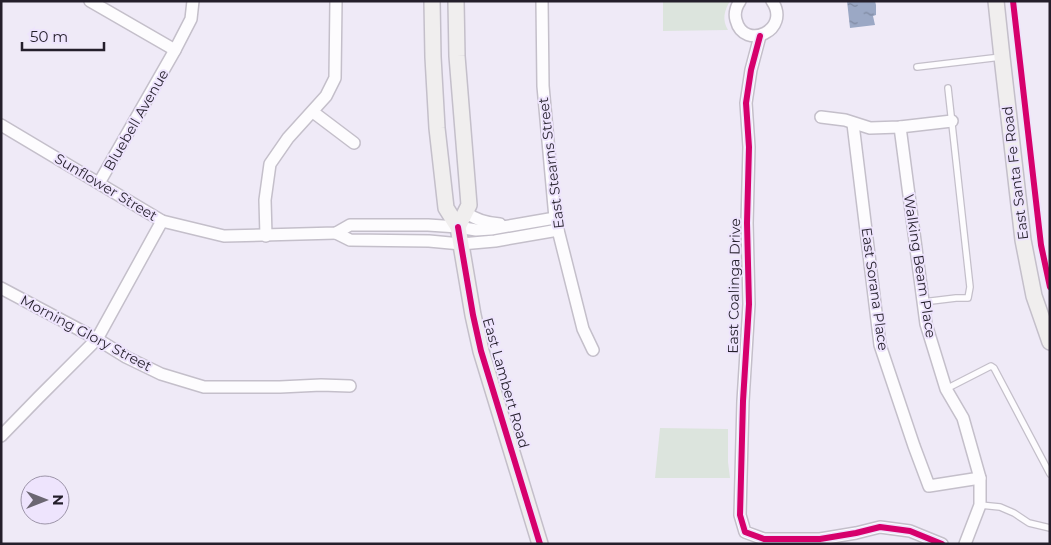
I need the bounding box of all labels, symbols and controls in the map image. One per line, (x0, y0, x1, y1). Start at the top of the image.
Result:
scale bar (22, 20, 105, 52)
text: 50 m (30, 27, 68, 46)
street label: Bluebell Avenue (100, 66, 172, 174)
street label: East Stearns Street (534, 96, 568, 230)
street label: East Santa Fe Road (998, 105, 1032, 241)
street label: Sunflower Street (51, 149, 161, 225)
street label: Walking Beam Place (900, 193, 940, 339)
street label: East Coalinga Drive (724, 218, 744, 354)
street label: East Sorana Place (857, 226, 893, 352)
street label: Morning Glory Street (17, 291, 155, 375)
street label: East Lambert Road (479, 316, 533, 450)
north arrow (20, 475, 70, 525)
text: N (49, 494, 67, 506)

